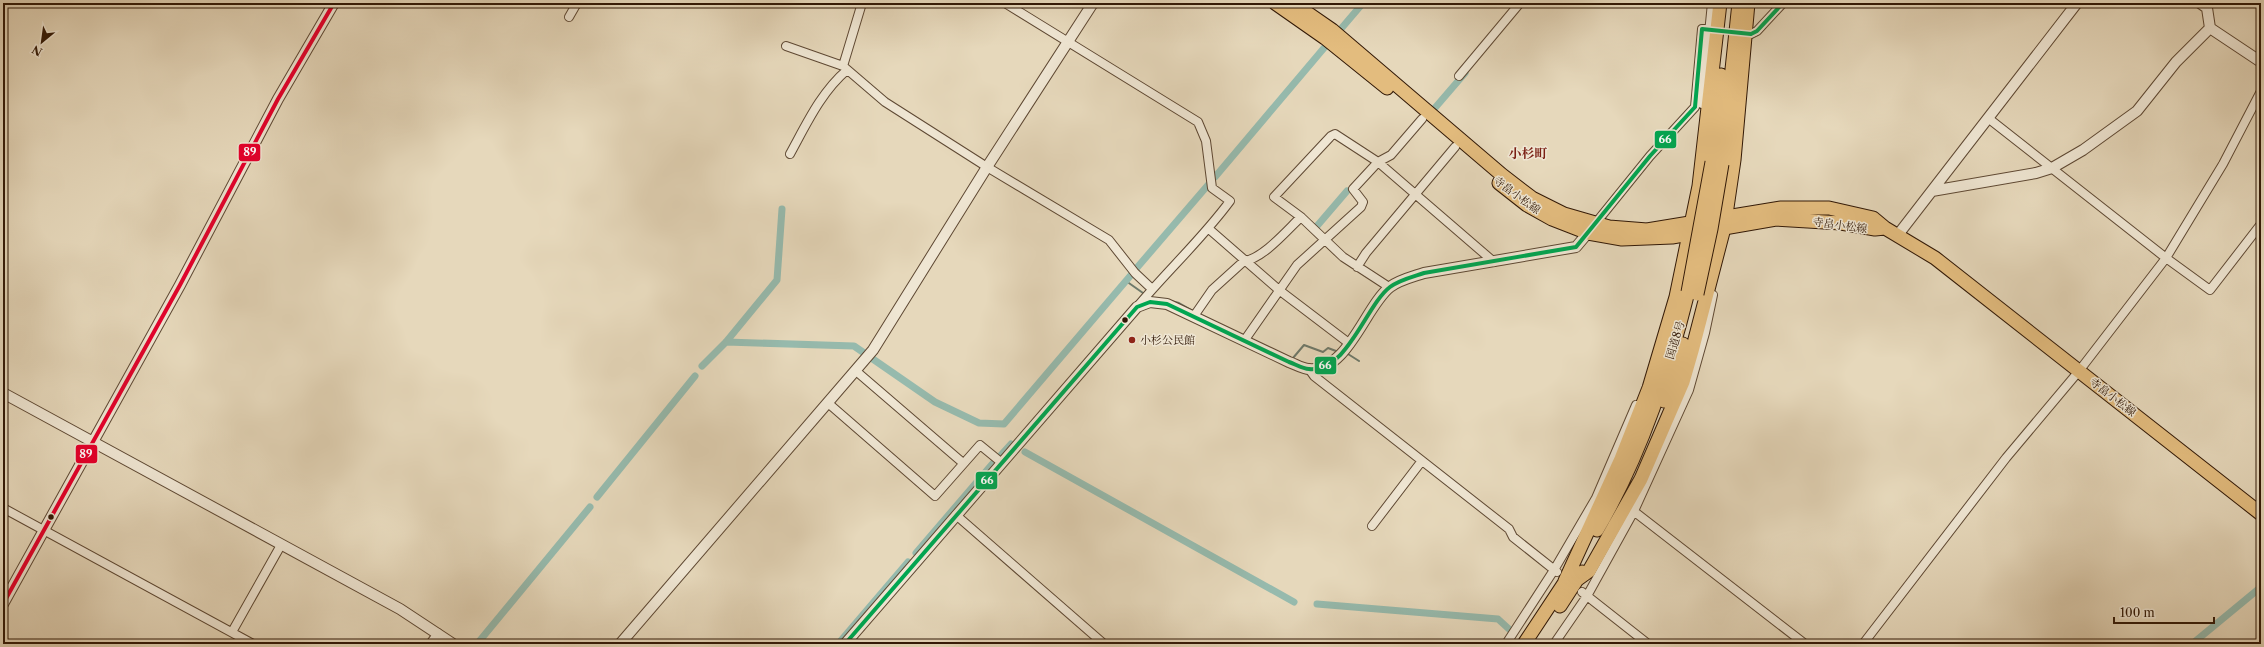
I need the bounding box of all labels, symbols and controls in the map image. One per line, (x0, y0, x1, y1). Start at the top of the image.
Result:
north arrow (22, 22, 62, 62)
text: N (29, 42, 45, 59)
line badge: 66 (1654, 130, 1677, 149)
text: 66 (1658, 132, 1672, 146)
line badge: 89 (238, 143, 261, 162)
text: 89 (243, 145, 257, 159)
district label: 小杉町 (1508, 145, 1548, 161)
street label: 寺畠小松線 (1491, 173, 1543, 217)
street label: 寺畠小松線 (1812, 214, 1868, 236)
unlabelled marker (1120, 315, 1130, 325)
street label: 国道8号 (1663, 319, 1687, 361)
place label: 小杉公民館 (1140, 333, 1195, 347)
marker: 小杉公民館 (1127, 335, 1137, 345)
line badge: 66 (1314, 356, 1337, 375)
text: 66 (1318, 358, 1332, 372)
street label: 寺畠小松線 (2087, 375, 2139, 419)
line badge: 89 (75, 444, 98, 464)
text: 89 (79, 447, 93, 461)
line badge: 66 (975, 471, 998, 490)
text: 66 (980, 473, 994, 487)
unlabelled marker (46, 512, 56, 522)
scale bar (2114, 599, 2214, 625)
text: 100 m (2120, 605, 2155, 620)

